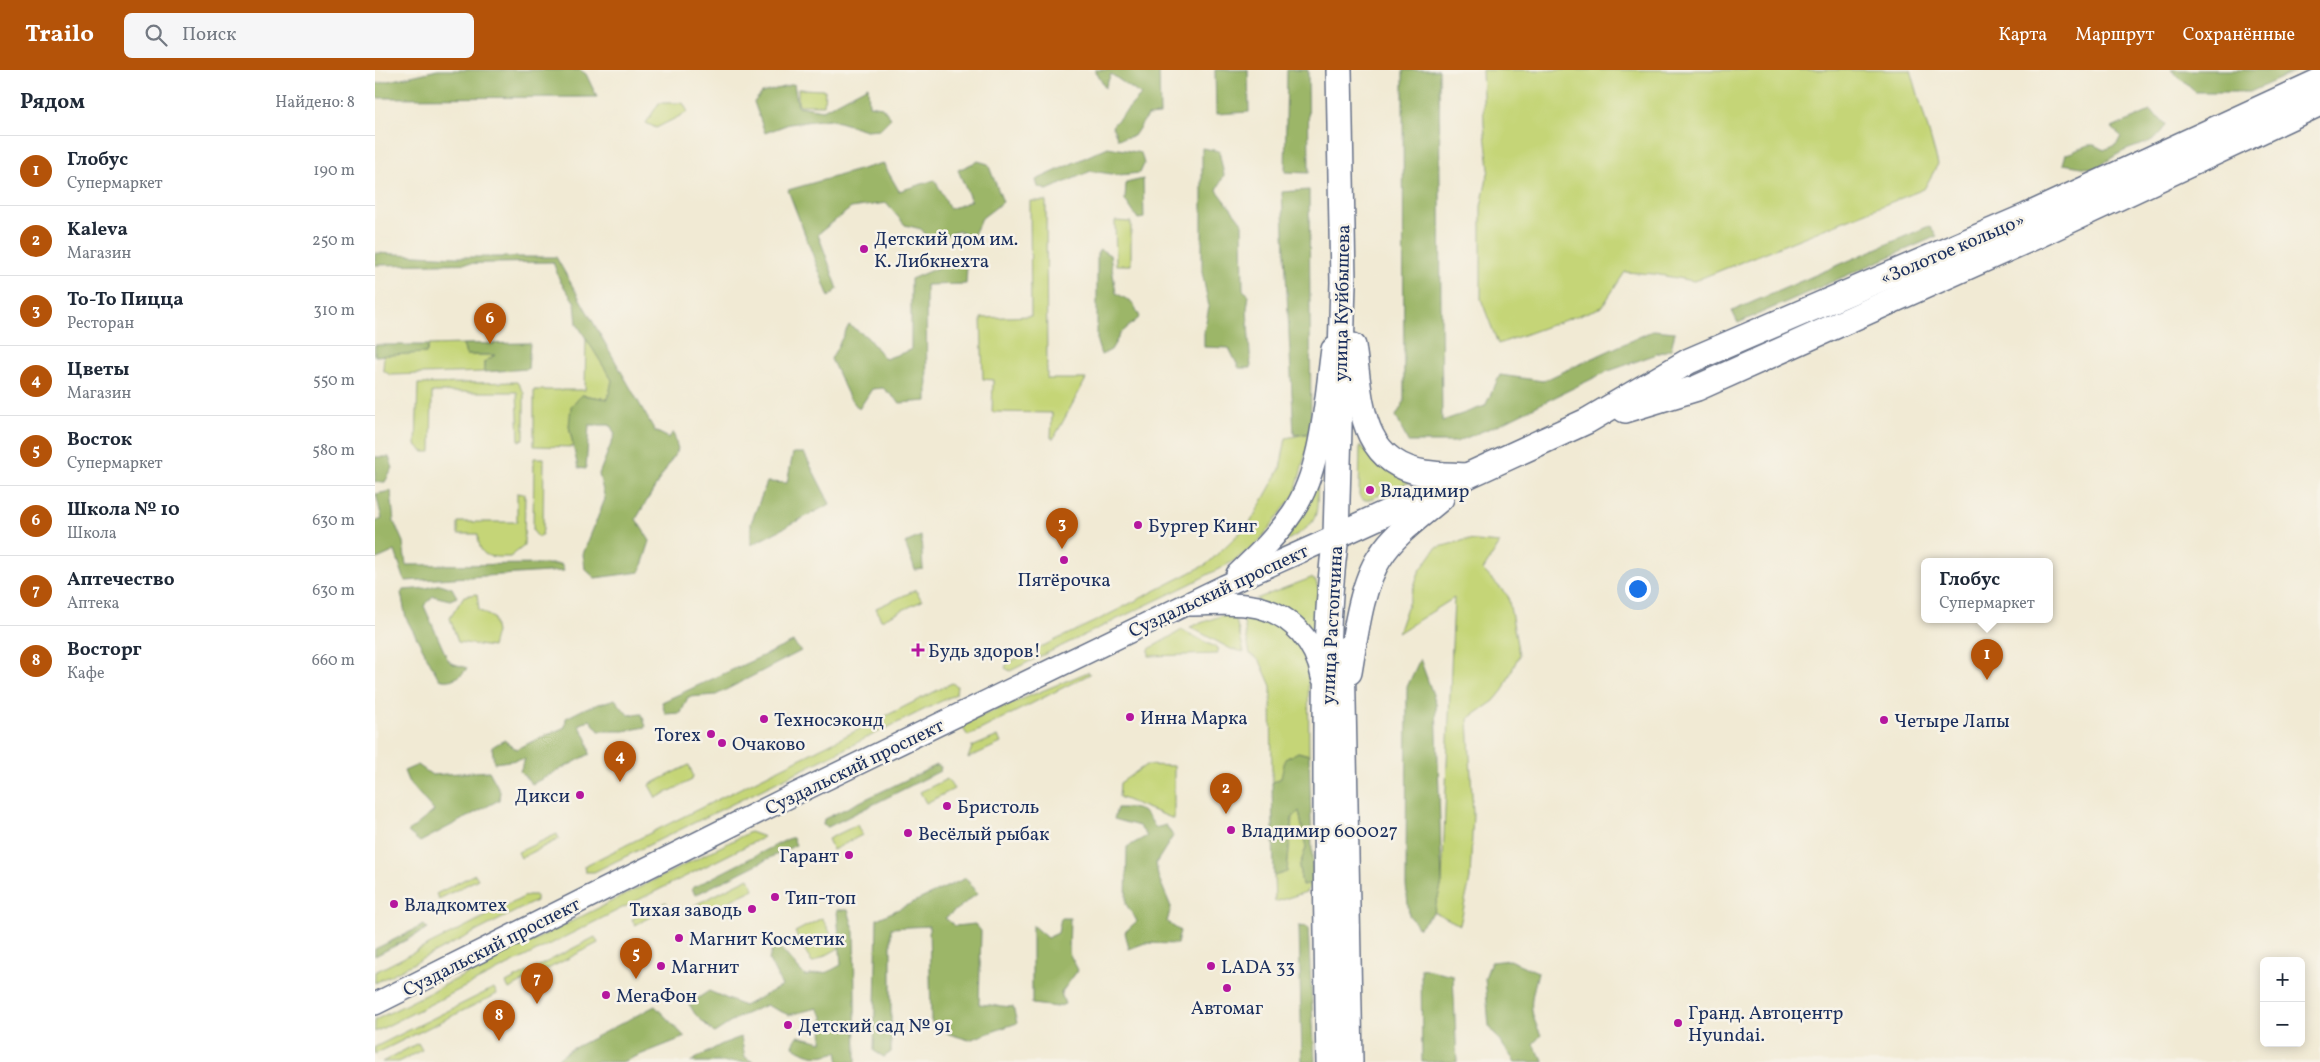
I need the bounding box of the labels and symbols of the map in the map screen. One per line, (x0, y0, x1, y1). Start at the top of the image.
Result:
street label: «Золотое кольцо» (1876, 208, 2029, 292)
street label: улица Куйбышева (1329, 224, 1357, 382)
place label: Детский дом им. К. Либкнехта (874, 227, 1018, 275)
marker: Детский дом им. К. Либкнехта (858, 243, 870, 255)
pin: 6 (474, 303, 506, 344)
place label: Владимир (1380, 479, 1470, 505)
marker: Владимир (1364, 484, 1376, 496)
pin: 3 (1046, 508, 1078, 549)
place label: Бургер Кинг (1148, 514, 1258, 540)
marker: Бургер Кинг (1132, 519, 1144, 531)
street label: Суздальский проспект (1125, 538, 1313, 645)
street label: улица Растопчина (1316, 545, 1350, 705)
marker: Пятёрочка (1058, 554, 1070, 566)
place label: Пятёрочка (1017, 568, 1111, 594)
your location (1625, 576, 1651, 602)
place label: Будь здоров! (928, 639, 1041, 665)
pin: 1 (1971, 639, 2003, 680)
marker: Будь здоров! (912, 644, 924, 656)
place label: Инна Марка (1140, 706, 1248, 732)
place label: Техносэконд (774, 708, 884, 734)
place label: Четыре Лапы (1894, 709, 2010, 735)
marker: Инна Марка (1124, 711, 1136, 723)
marker: Техносэконд (758, 713, 770, 725)
street label: Суздальский проспект (761, 713, 949, 822)
marker: Четыре Лапы (1878, 714, 1890, 726)
place label: Torex (654, 723, 701, 749)
marker: Torex (705, 728, 717, 740)
place label: Очаково (732, 732, 805, 758)
marker: Очаково (716, 737, 728, 749)
pin: 4 (604, 741, 636, 782)
pin: 2 (1210, 773, 1242, 814)
place label: Дикси (515, 784, 570, 810)
marker: Дикси (574, 789, 586, 801)
place label: Бристоль (957, 795, 1039, 821)
marker: Бристоль (941, 800, 953, 812)
place label: Владимир 600027 (1241, 819, 1398, 845)
place label: Весёлый рыбак (918, 822, 1049, 848)
marker: Владимир 600027 (1225, 824, 1237, 836)
marker: Весёлый рыбак (902, 827, 914, 839)
place label: Гарант (779, 844, 839, 870)
marker: Гарант (843, 849, 855, 861)
place label: Тип-топ (785, 886, 856, 912)
marker: Тип-топ (769, 891, 781, 903)
street label: Суздальский проспект (399, 892, 585, 1004)
place label: Владкомтех (404, 893, 507, 919)
marker: Владкомтех (388, 898, 400, 910)
place label: Тихая заводь (629, 898, 742, 924)
marker: Тихая заводь (746, 903, 758, 915)
place label: Магнит Косметик (689, 927, 845, 953)
marker: Магнит Косметик (673, 932, 685, 944)
pin: 5 (620, 938, 652, 979)
place label: Магнит (671, 955, 739, 981)
place label: LADA 33 (1221, 955, 1295, 981)
marker: Магнит (655, 960, 667, 972)
marker: LADA 33 (1205, 960, 1217, 972)
pin: 7 (521, 963, 553, 1004)
marker: Автомаг (1221, 982, 1233, 994)
place label: МегаФон (616, 984, 697, 1010)
marker: МегаФон (600, 989, 612, 1001)
place label: Автомаг (1191, 996, 1264, 1022)
pin: 8 (483, 1000, 515, 1041)
place label: Гранд. Автоцентр Hyundai. (1688, 1001, 1844, 1049)
place label: Детский сад № 91 (798, 1014, 951, 1040)
marker: Гранд. Автоцентр Hyundai. (1672, 1017, 1684, 1029)
marker: Детский сад № 91 (782, 1019, 794, 1031)

